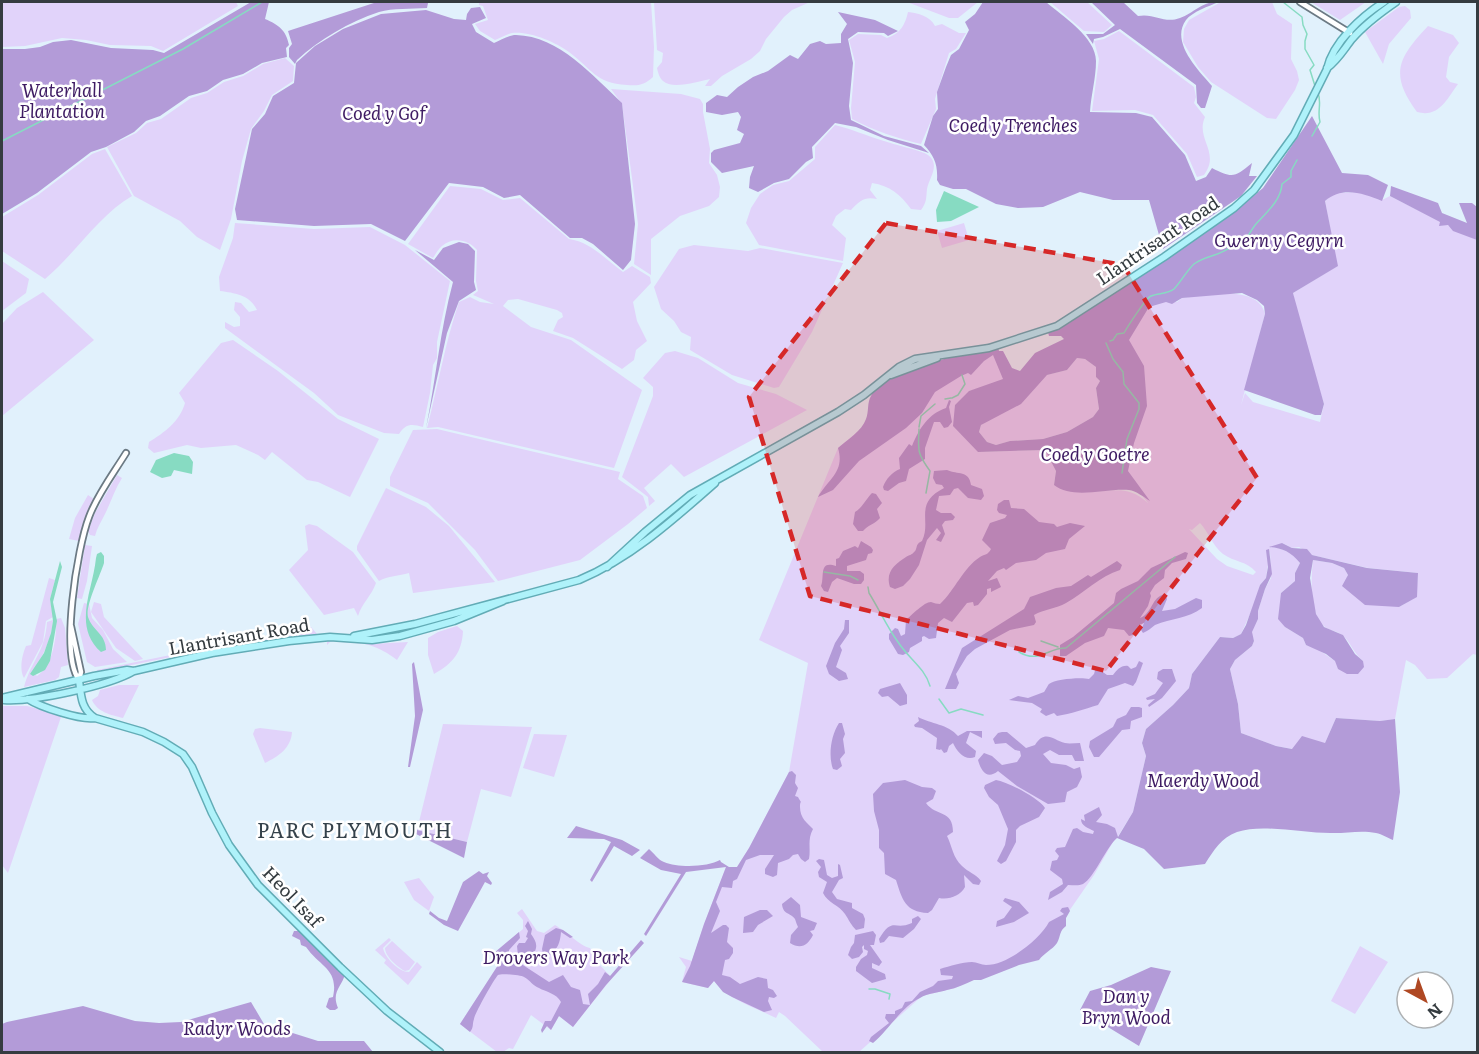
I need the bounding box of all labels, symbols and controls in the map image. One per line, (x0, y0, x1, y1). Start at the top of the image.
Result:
park label: Waterhall Plantation (19, 76, 105, 124)
park label: Coed y Gof (342, 99, 428, 126)
park label: Coed y Trenches (949, 111, 1077, 138)
street label: Llantrisant Road (1090, 189, 1224, 291)
park label: Gwern y Cegyrn (1214, 226, 1344, 253)
park label: Coed y Goetre (1040, 440, 1150, 467)
street label: Llantrisant Road (166, 610, 312, 661)
park label: Maerdy Wood (1147, 766, 1260, 793)
district label: PARC PLYMOUTH (257, 814, 453, 844)
street label: Heol Isaf (257, 859, 331, 934)
park label: Drovers Way Park (483, 943, 630, 970)
north arrow (1395, 970, 1455, 1030)
park label: Dan y Bryn Wood (1081, 982, 1172, 1030)
text: N (1423, 999, 1448, 1026)
park label: Radyr Woods (183, 1014, 291, 1041)

